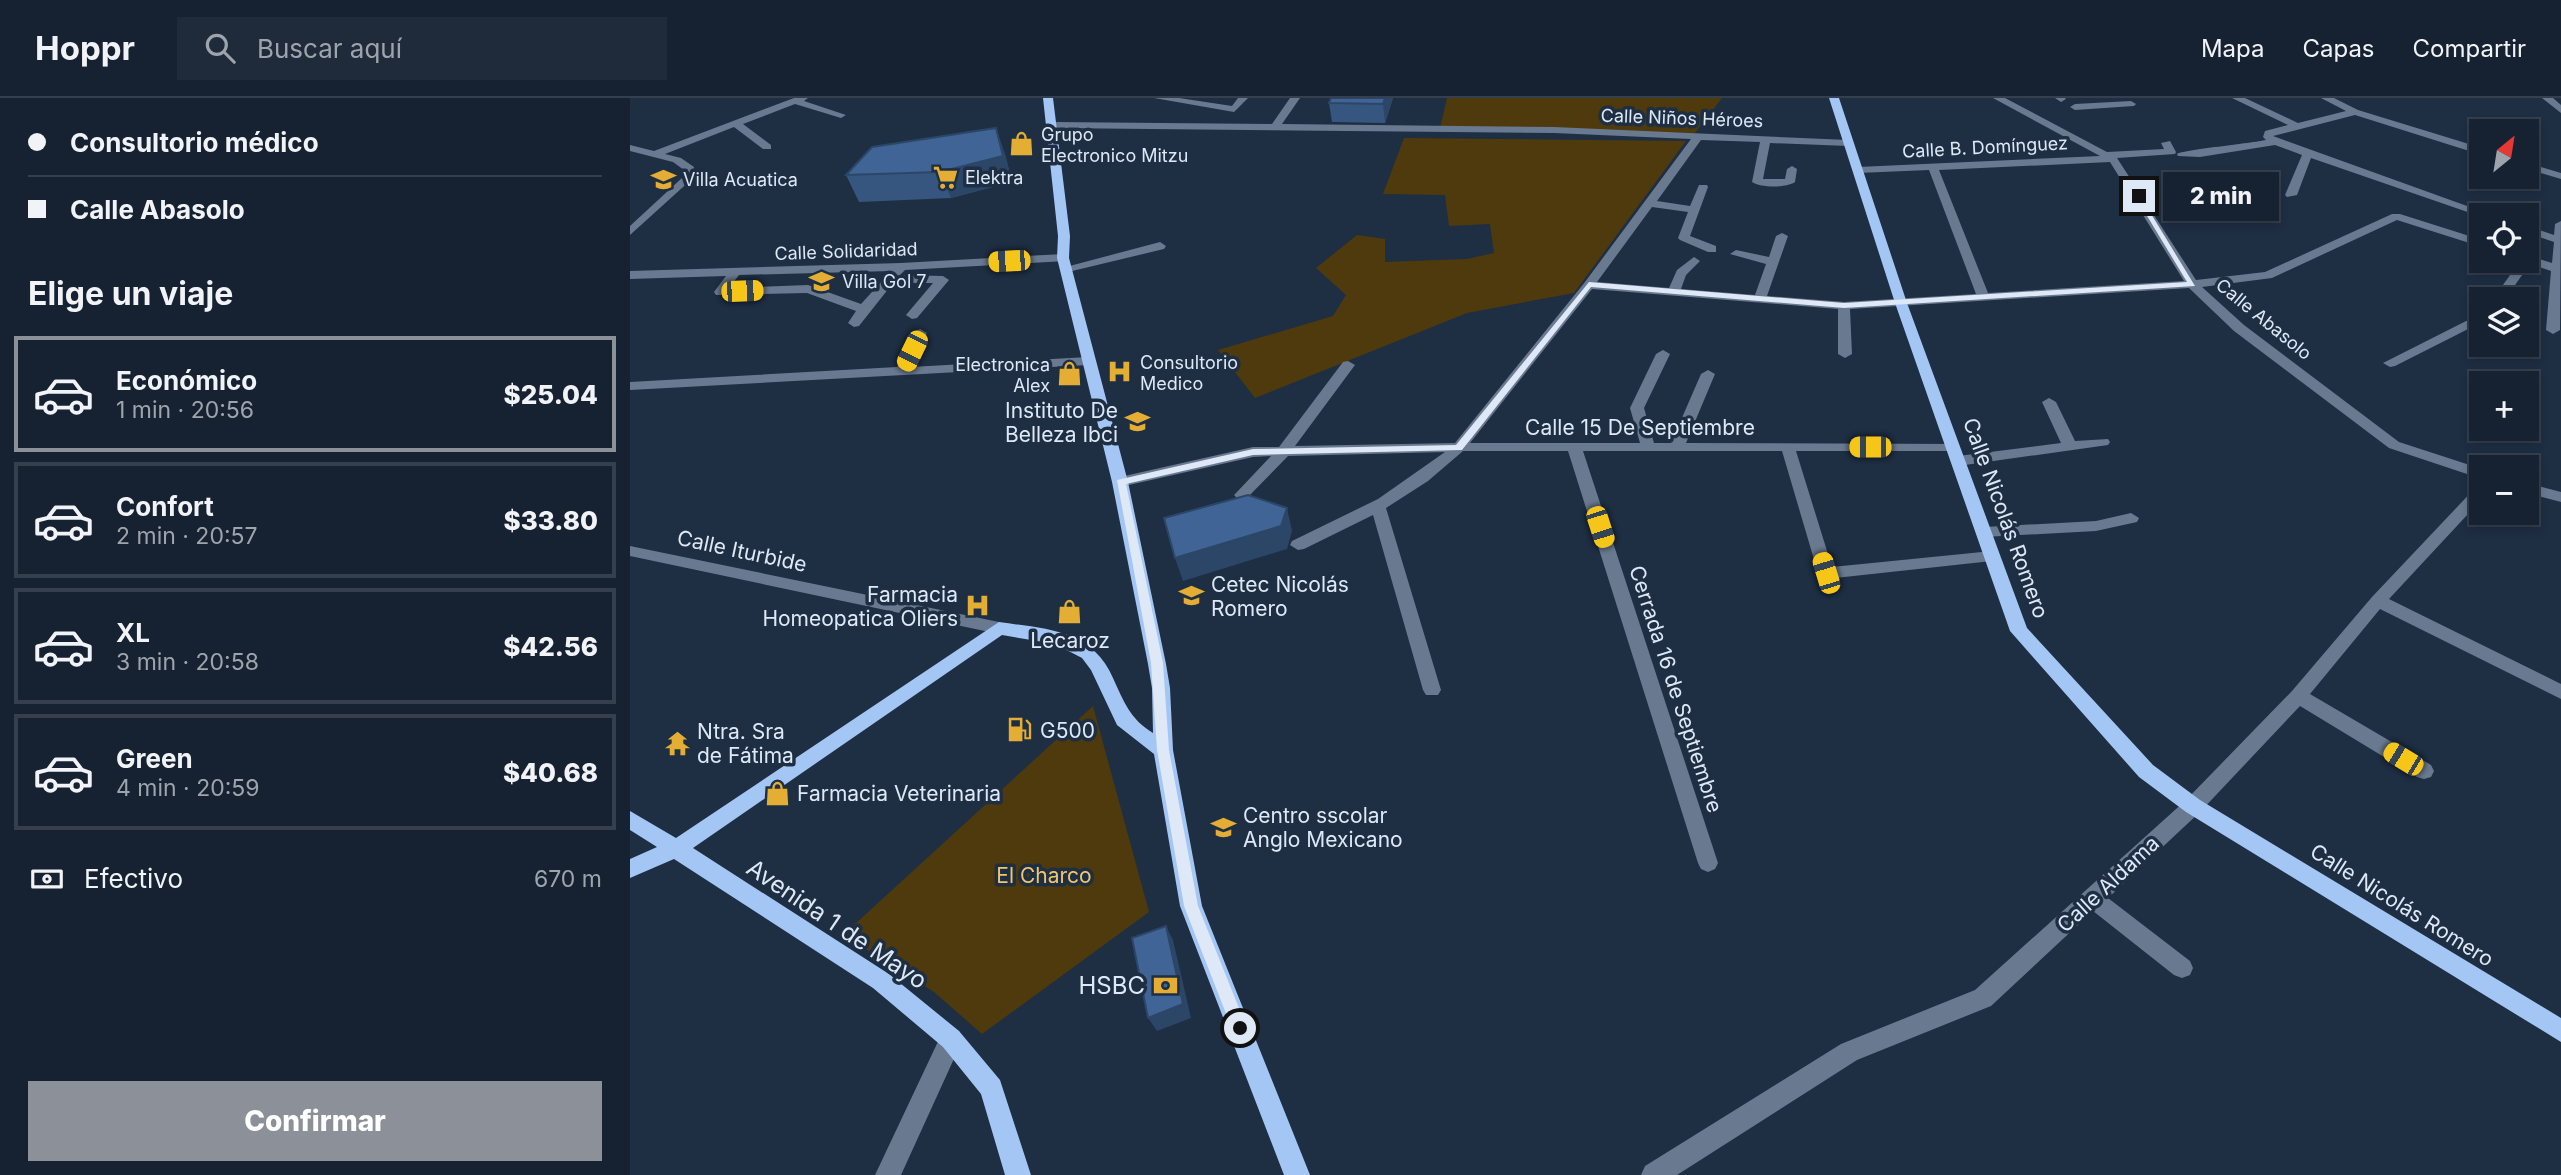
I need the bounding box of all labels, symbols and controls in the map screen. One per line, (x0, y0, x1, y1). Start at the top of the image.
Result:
search box (177, 17, 667, 80)
text: Hoppr (35, 28, 135, 68)
icon: search (201, 29, 239, 67)
text: Buscar aquí (257, 33, 402, 64)
text: Mapa (2201, 34, 2264, 63)
text: Capas (2302, 34, 2375, 63)
text: Compartir (2413, 34, 2526, 63)
street label: Calle Niños Héroes (1600, 105, 1764, 131)
north arrow (2469, 119, 2539, 189)
map controls (2469, 119, 2539, 525)
place label: Grupo Electronico Mitzu (1041, 124, 1188, 166)
text: Consultorio médico (70, 127, 319, 158)
shop icon: Grupo Electronico Mitzu (1007, 130, 1035, 158)
street label: Calle B. Domínguez (1902, 132, 2068, 162)
supermarket icon: Elektra (931, 163, 959, 191)
school or university icon: Villa Acuatica (649, 165, 677, 193)
place label: Elektra (965, 167, 1023, 188)
place label: Villa Acuatica (683, 169, 798, 190)
callout: 2 min (2164, 172, 2279, 220)
route end (2123, 180, 2155, 212)
text: 2 min (2190, 182, 2252, 210)
text: Calle Abasolo (70, 194, 245, 225)
button: locate (2469, 203, 2539, 273)
street label: Calle Solidaridad (774, 238, 918, 264)
car (988, 249, 1031, 273)
school or university icon: Villa Gol 7 (808, 267, 836, 295)
place label: Villa Gol 7 (842, 271, 927, 292)
text: Elige un viaje (28, 274, 233, 313)
street label: Calle Abasolo (2212, 274, 2316, 364)
car (721, 280, 764, 302)
button: layers (2469, 287, 2539, 357)
car (894, 328, 931, 374)
place label: Consultorio Medico (1140, 352, 1238, 394)
place label: Electronica Alex (955, 354, 1050, 396)
hospital icon: Consultorio Medico (1106, 358, 1134, 386)
shop icon: Electronica Alex (1056, 360, 1084, 388)
icon: car (32, 363, 95, 426)
text: Económico (116, 365, 257, 396)
button: + (2469, 371, 2539, 441)
text: $25.04 (504, 379, 598, 410)
text: 1 min · 20:56 (116, 396, 254, 424)
place label: Instituto De Belleza Ibci (1005, 398, 1118, 447)
school or university icon: Instituto De Belleza Ibci (1124, 408, 1152, 436)
street label: Calle Nicolás Romero (1958, 414, 2054, 622)
street label: Calle 15 De Septiembre (1525, 415, 1755, 440)
car (1850, 437, 1892, 458)
button: − (2469, 455, 2539, 525)
icon: car (32, 489, 95, 552)
text: Confort (116, 491, 214, 522)
car (1584, 504, 1617, 550)
text: $33.80 (504, 505, 598, 536)
text: 2 min · 20:57 (116, 522, 258, 550)
street label: Calle Iturbide (675, 525, 809, 577)
car (1810, 550, 1843, 596)
street label: Cerrada 16 de Septiembre (1624, 562, 1728, 816)
place label: Cetec Nicolás Romero (1211, 572, 1349, 621)
place label: Farmacia Homeopatica Oliers (762, 582, 958, 631)
school or university icon: Cetec Nicolás Romero (1177, 582, 1205, 610)
hospital icon: Farmacia Homeopatica Oliers (964, 592, 992, 620)
shop icon: Lecaroz (1056, 597, 1084, 625)
icon: car (32, 615, 95, 678)
text: XL (116, 617, 150, 648)
place label: Lecaroz (1030, 628, 1110, 653)
text: $42.56 (503, 631, 598, 662)
text: 3 min · 20:58 (116, 648, 259, 676)
fuel station icon: G500 (1006, 716, 1034, 744)
place label: G500 (1040, 718, 1095, 743)
place label: Ntra. Sra de Fátima (697, 719, 794, 768)
temple icon: Ntra. Sra de Fátima (663, 729, 691, 757)
car (2380, 739, 2427, 779)
icon: car (32, 741, 95, 804)
text: Green (116, 743, 193, 774)
text: $40.68 (503, 757, 598, 788)
text: 4 min · 20:59 (116, 774, 260, 802)
shop icon: Farmacia Veterinaria (763, 779, 791, 807)
place label: Farmacia Veterinaria (797, 781, 1001, 806)
place label: Centro sscolar Anglo Mexicano (1243, 803, 1403, 852)
school or university icon: Centro sscolar Anglo Mexicano (1209, 813, 1237, 841)
street label: Calle Aldama (2052, 831, 2164, 937)
street label: Calle Nicolás Romero (2306, 838, 2498, 972)
street label: Avenida 1 de Mayo (741, 853, 933, 995)
icon: cash (28, 860, 66, 898)
text: Efectivo (84, 863, 183, 894)
park label: El Charco (996, 863, 1092, 888)
text: 670 m (534, 865, 602, 893)
place label: HSBC (1079, 971, 1145, 1000)
bank icon: HSBC (1151, 971, 1179, 999)
route start (1224, 1012, 1256, 1044)
button: Confirmar (28, 1081, 602, 1161)

